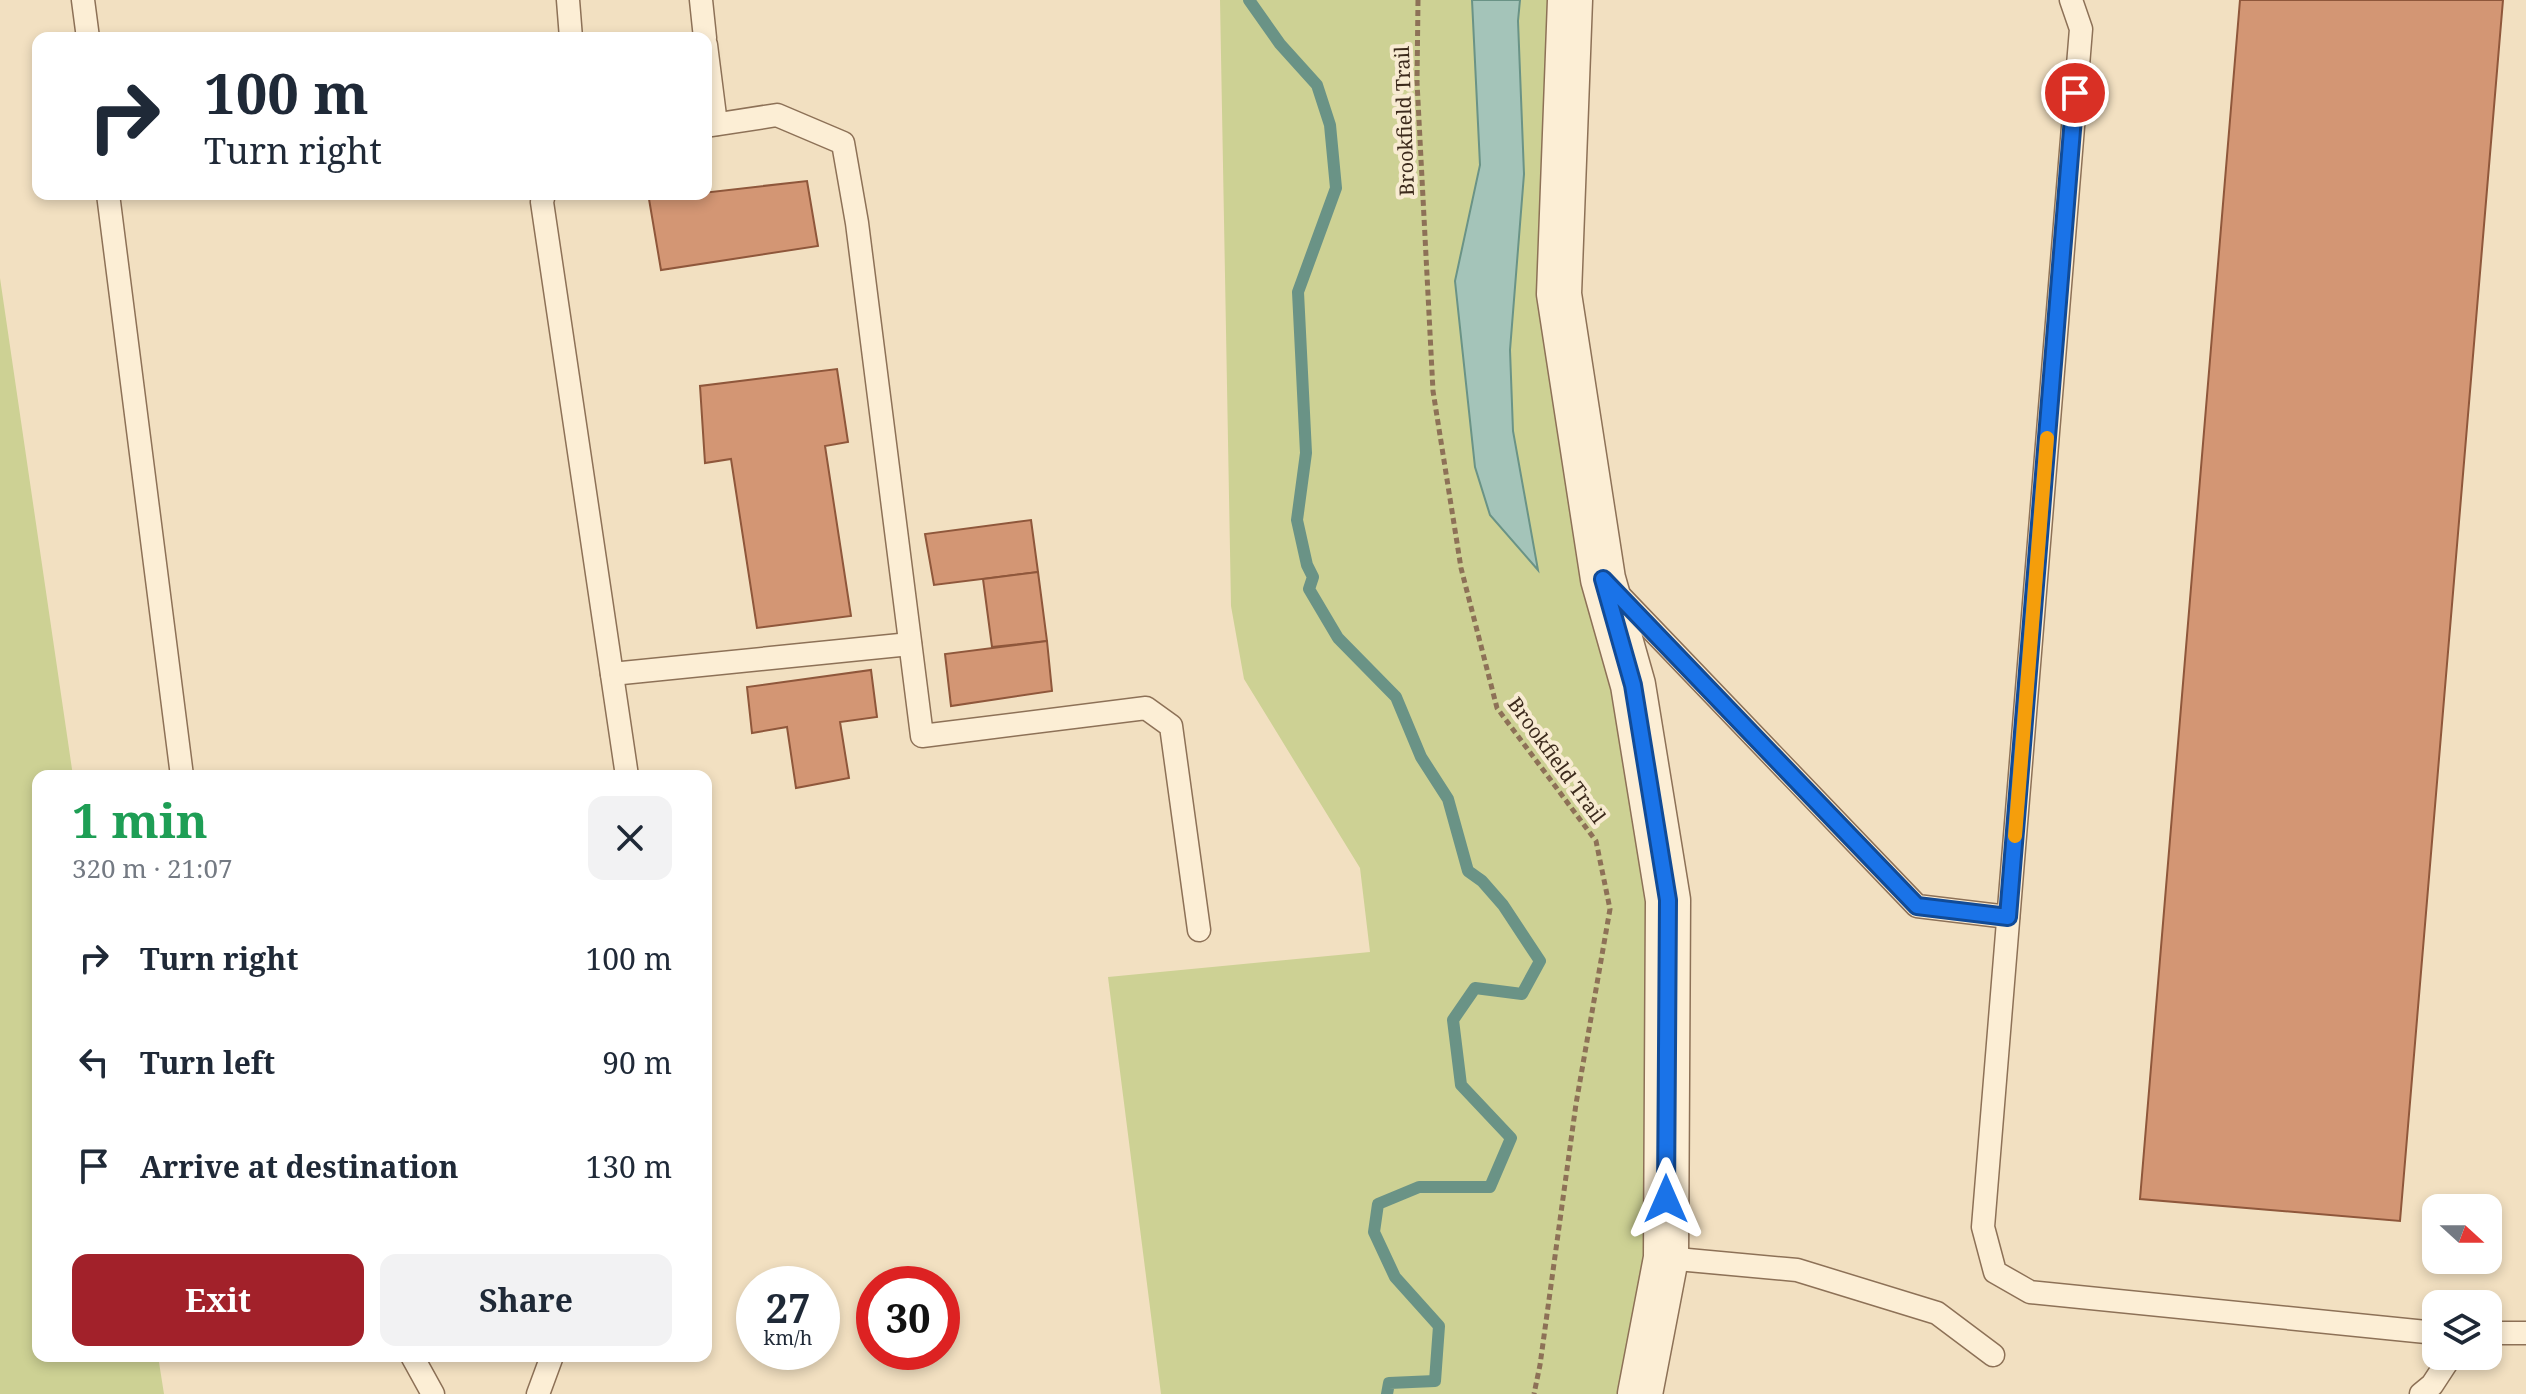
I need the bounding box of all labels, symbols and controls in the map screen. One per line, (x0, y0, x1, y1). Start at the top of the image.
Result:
street label: Brookfield Trail (1388, 46, 1420, 196)
text: 100 m (204, 54, 369, 130)
pin (2041, 59, 2109, 127)
icon: right (72, 64, 176, 168)
icon: arrive (2053, 71, 2097, 115)
text: Turn right (204, 126, 382, 175)
street label: Brookfield Trail (1502, 691, 1612, 829)
text: 1 min (72, 787, 208, 852)
button: close (588, 796, 672, 880)
text: 320 m · 21:07 (72, 850, 233, 886)
icon: right (72, 936, 116, 980)
text: Turn right (140, 938, 298, 979)
text: 100 m (586, 938, 672, 979)
icon: left (72, 1040, 116, 1084)
text: Turn left (140, 1042, 275, 1083)
text: 90 m (602, 1042, 672, 1083)
icon: arrive (72, 1144, 116, 1188)
text: Arrive at destination (140, 1146, 459, 1187)
text: 130 m (586, 1146, 672, 1187)
position arrow (1624, 1157, 1708, 1241)
north arrow (2422, 1194, 2502, 1274)
map controls (2422, 1194, 2502, 1370)
button: Exit (72, 1254, 364, 1346)
button: Share (380, 1254, 672, 1346)
speed limit sign: 30 (856, 1266, 960, 1370)
text: 27 (765, 1280, 811, 1335)
button: layers (2422, 1290, 2502, 1370)
text: km/h (763, 1324, 813, 1351)

